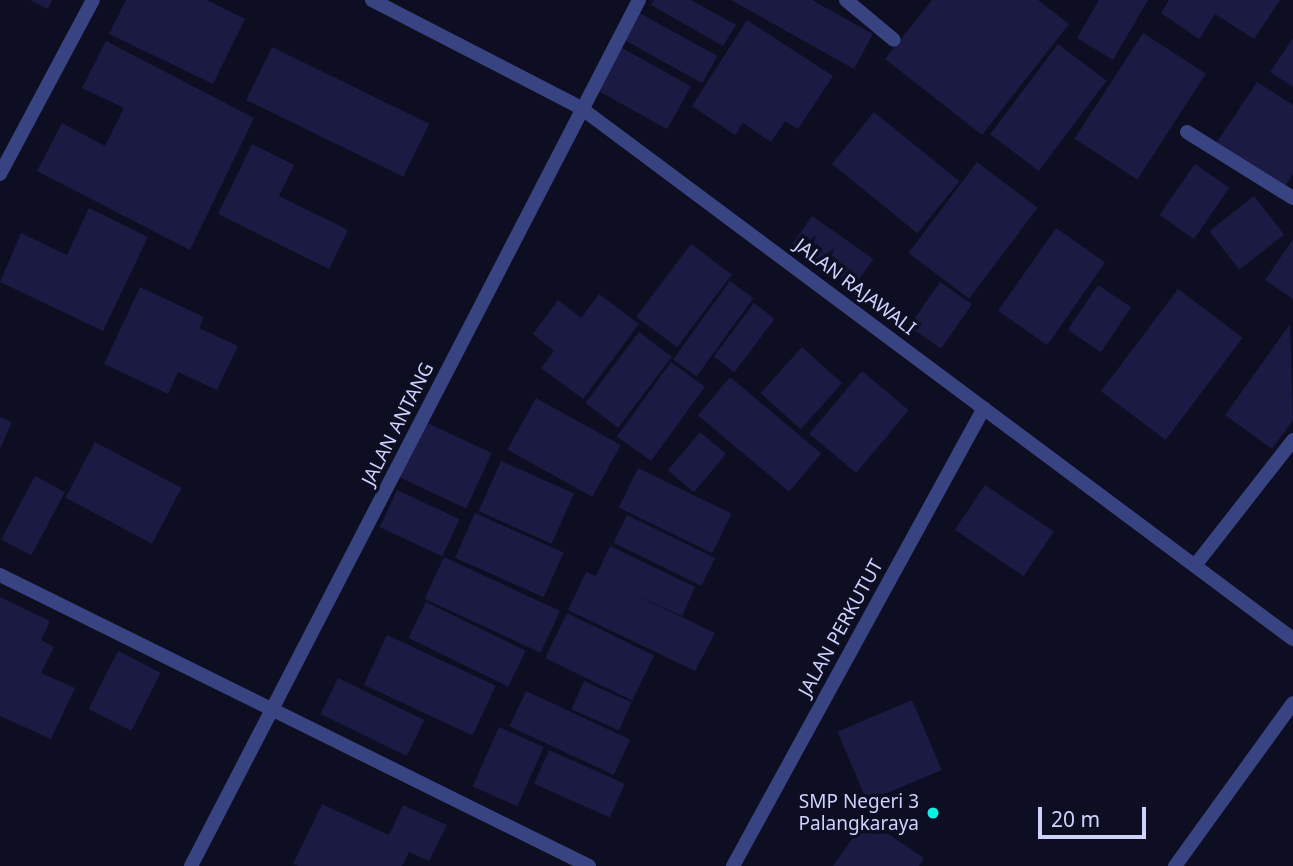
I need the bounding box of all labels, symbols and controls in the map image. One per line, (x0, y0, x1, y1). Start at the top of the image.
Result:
street label: JALAN RAJAWALI (790, 234, 920, 340)
street label: JALAN ANTANG (357, 359, 439, 489)
street label: JALAN PERKUTUT (794, 555, 888, 701)
place label: SMP Negeri 3 Palangkaraya (799, 791, 919, 835)
scale bar (1041, 792, 1150, 836)
marker: SMP Negeri 3 Palangkaraya (925, 805, 941, 821)
text: 20 m (1051, 805, 1100, 833)

